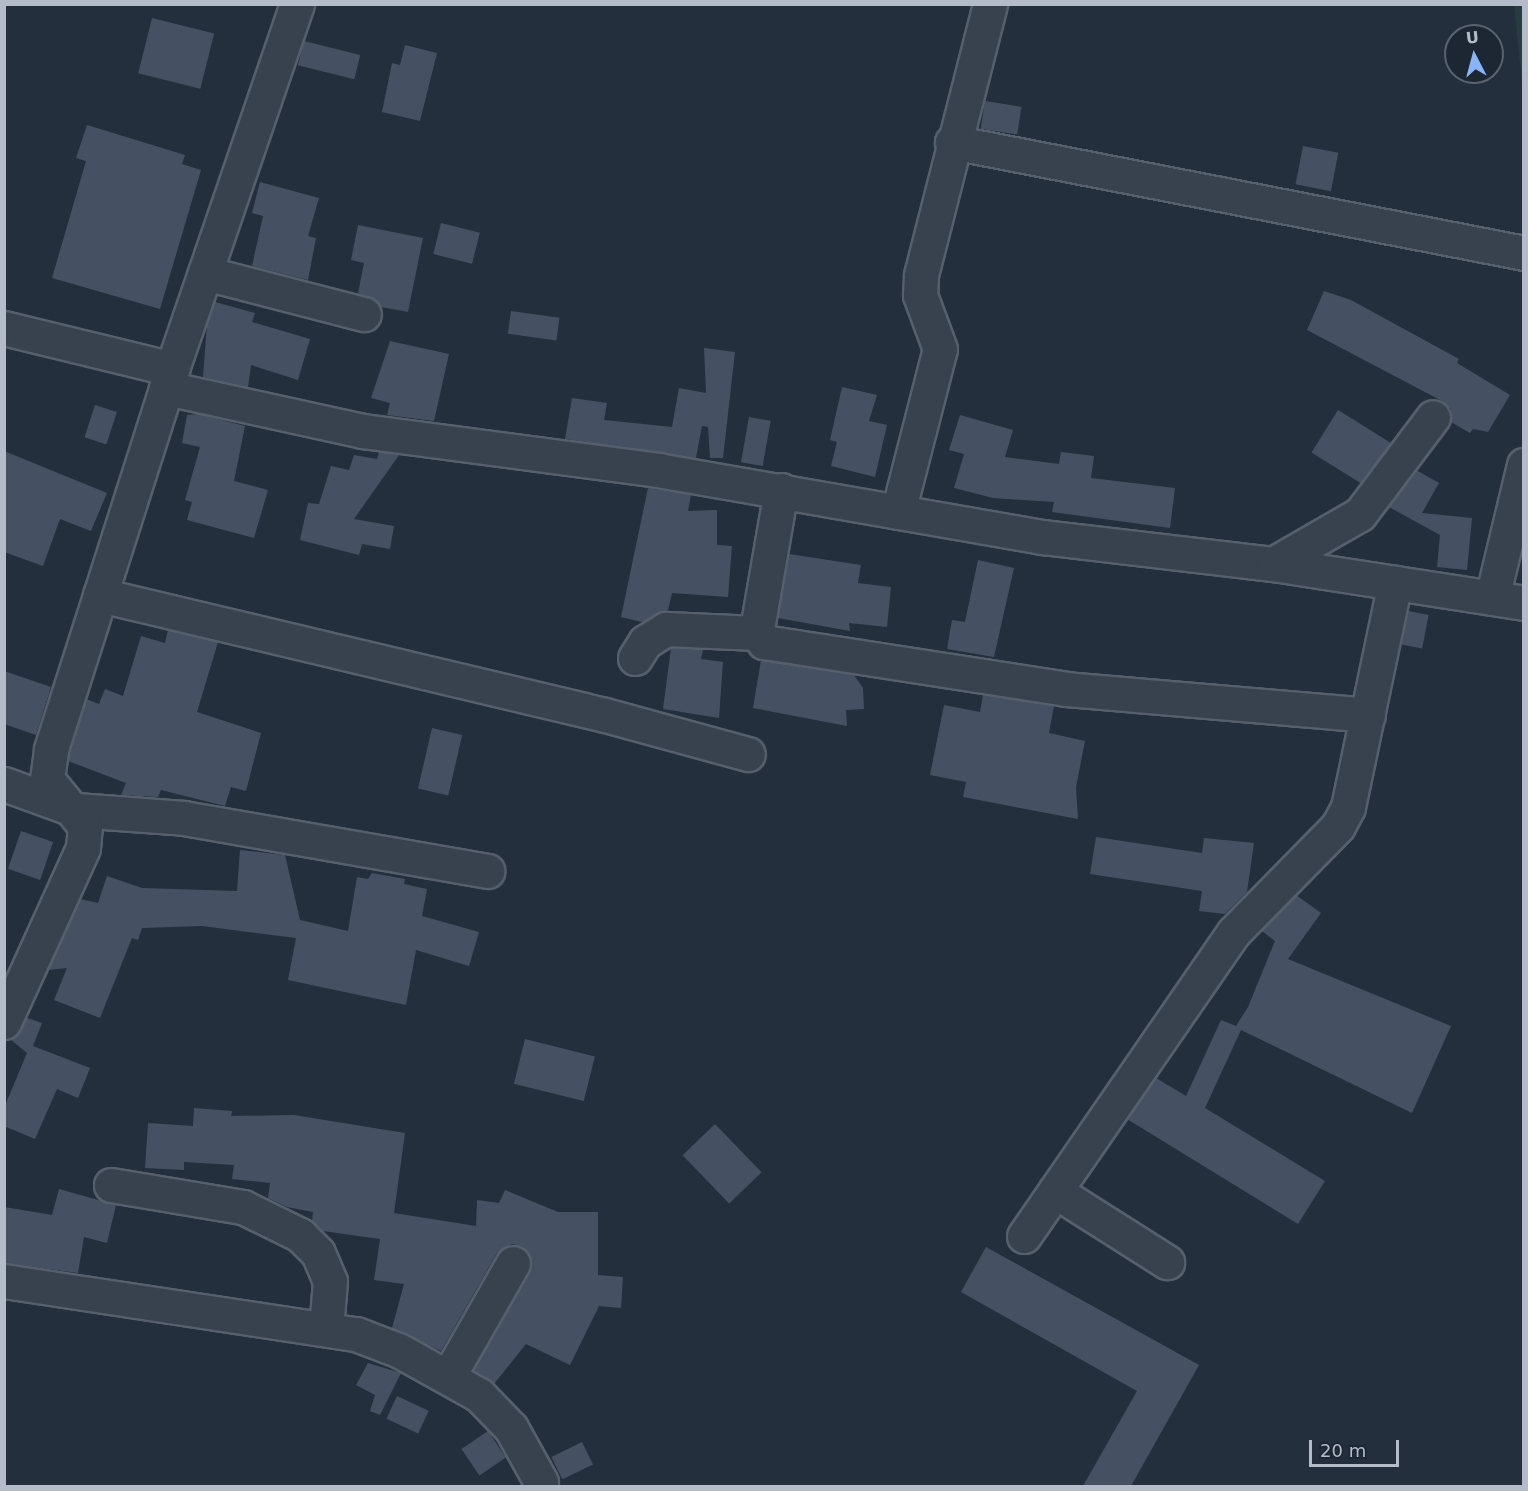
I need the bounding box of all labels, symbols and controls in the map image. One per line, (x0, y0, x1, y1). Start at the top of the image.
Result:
north arrow (1444, 24, 1504, 84)
text: U (1465, 27, 1480, 48)
scale bar (1312, 1428, 1402, 1466)
text: 20 m (1320, 1440, 1366, 1461)

